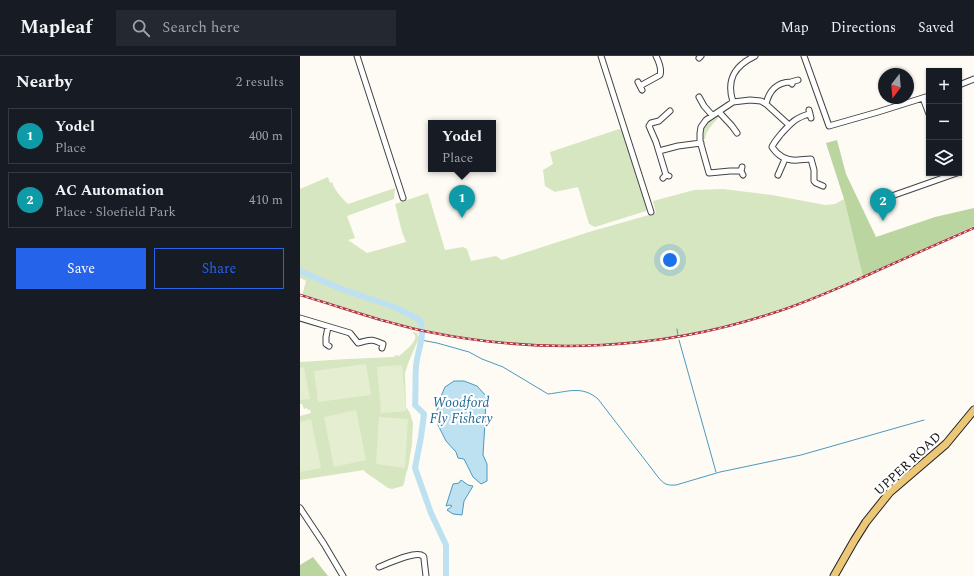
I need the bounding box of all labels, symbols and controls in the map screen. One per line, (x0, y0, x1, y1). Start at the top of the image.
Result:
search box (116, 10, 396, 46)
text: Mapleaf (20, 13, 92, 42)
text: Search here (162, 16, 240, 39)
icon: search (130, 17, 152, 39)
text: Map (781, 17, 809, 38)
text: Directions (831, 17, 896, 38)
text: Saved (918, 17, 954, 38)
north arrow (878, 68, 914, 104)
map controls (926, 68, 962, 176)
button: + (926, 68, 962, 104)
text: Nearby (16, 69, 72, 95)
text: 2 results (236, 72, 284, 92)
button: − (926, 104, 962, 140)
text: Yodel (55, 115, 95, 138)
popup (428, 120, 496, 172)
text: Yodel (442, 125, 482, 148)
text: 1 (26, 126, 34, 146)
text: 400 m (249, 126, 283, 146)
text: Place (55, 138, 86, 158)
button: layers (926, 140, 962, 176)
text: Place (442, 148, 473, 168)
text: AC Automation (55, 179, 164, 202)
pin: 1 (449, 185, 475, 218)
pin: 2 (870, 188, 896, 221)
text: 2 (26, 190, 34, 210)
text: 410 m (249, 190, 283, 210)
text: Place · Sloefield Park (55, 202, 176, 222)
button: Save (16, 248, 146, 289)
button: Share (154, 248, 284, 289)
your location (660, 250, 680, 270)
water label: Woodford Fly Fishery (430, 392, 493, 429)
street label: UPPER ROAD (869, 427, 946, 500)

